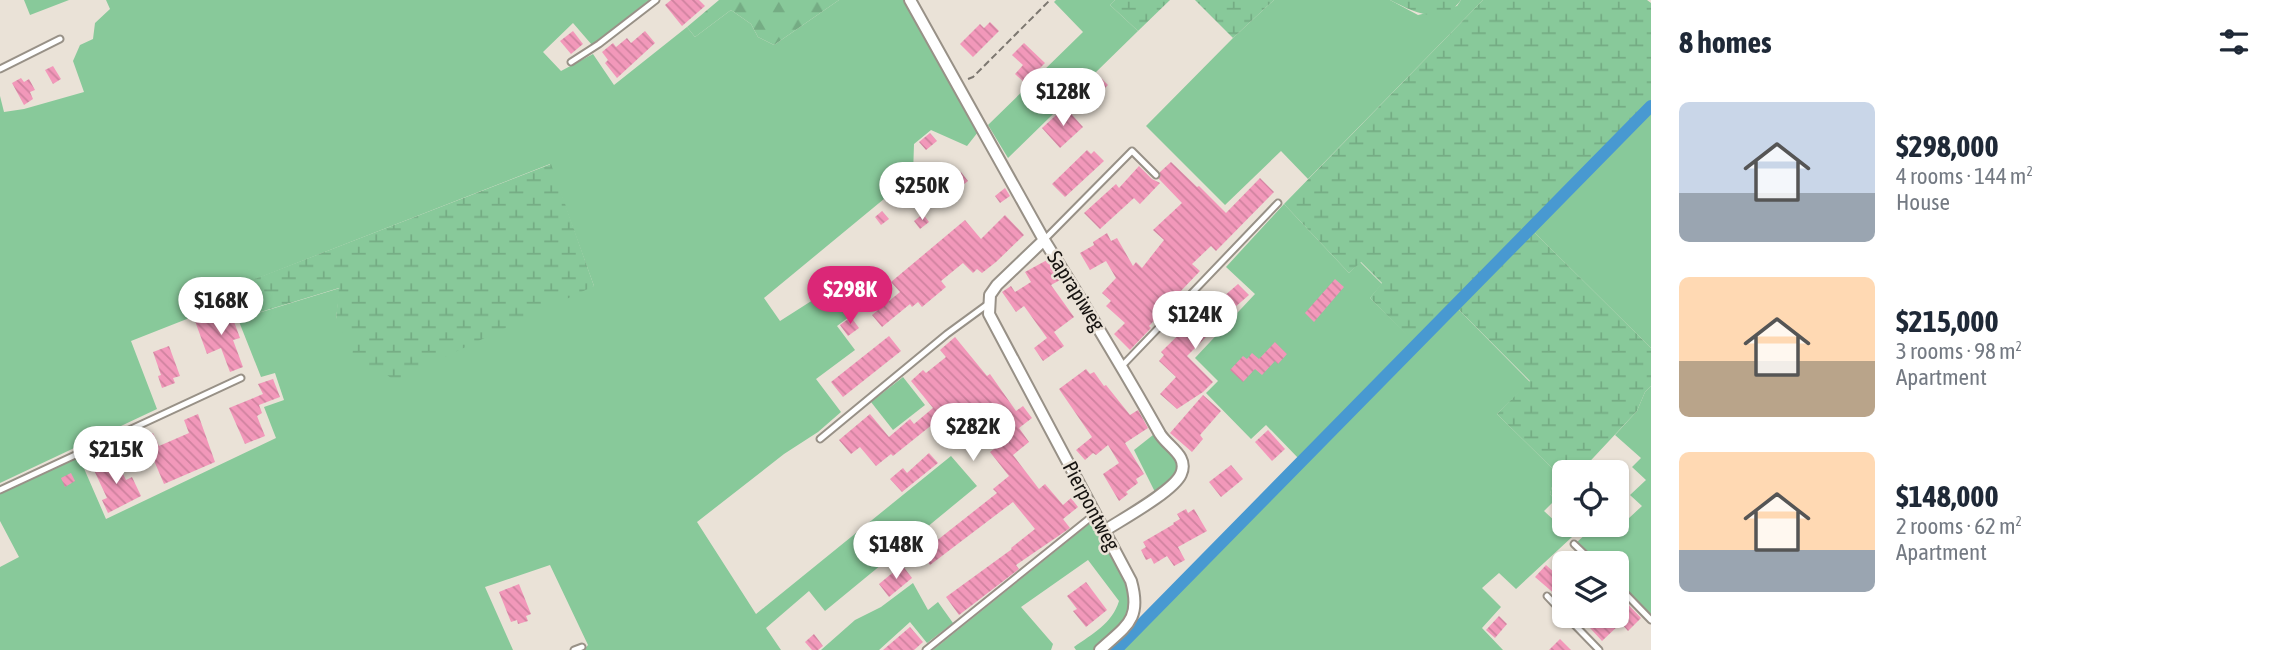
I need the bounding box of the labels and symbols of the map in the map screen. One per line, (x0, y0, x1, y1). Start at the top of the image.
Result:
pin: $128K (1014, 68, 1112, 128)
pin: $250K (873, 162, 971, 222)
street label: Saprapiweg (1043, 246, 1111, 335)
pin: $298K (801, 266, 899, 326)
pin: $168K (172, 278, 270, 337)
pin: $124K (1146, 292, 1244, 351)
pin: $282K (924, 404, 1022, 463)
pin: $215K (67, 426, 165, 486)
street label: Pierpontweg (1058, 457, 1125, 554)
pin: $148K (847, 522, 945, 581)

